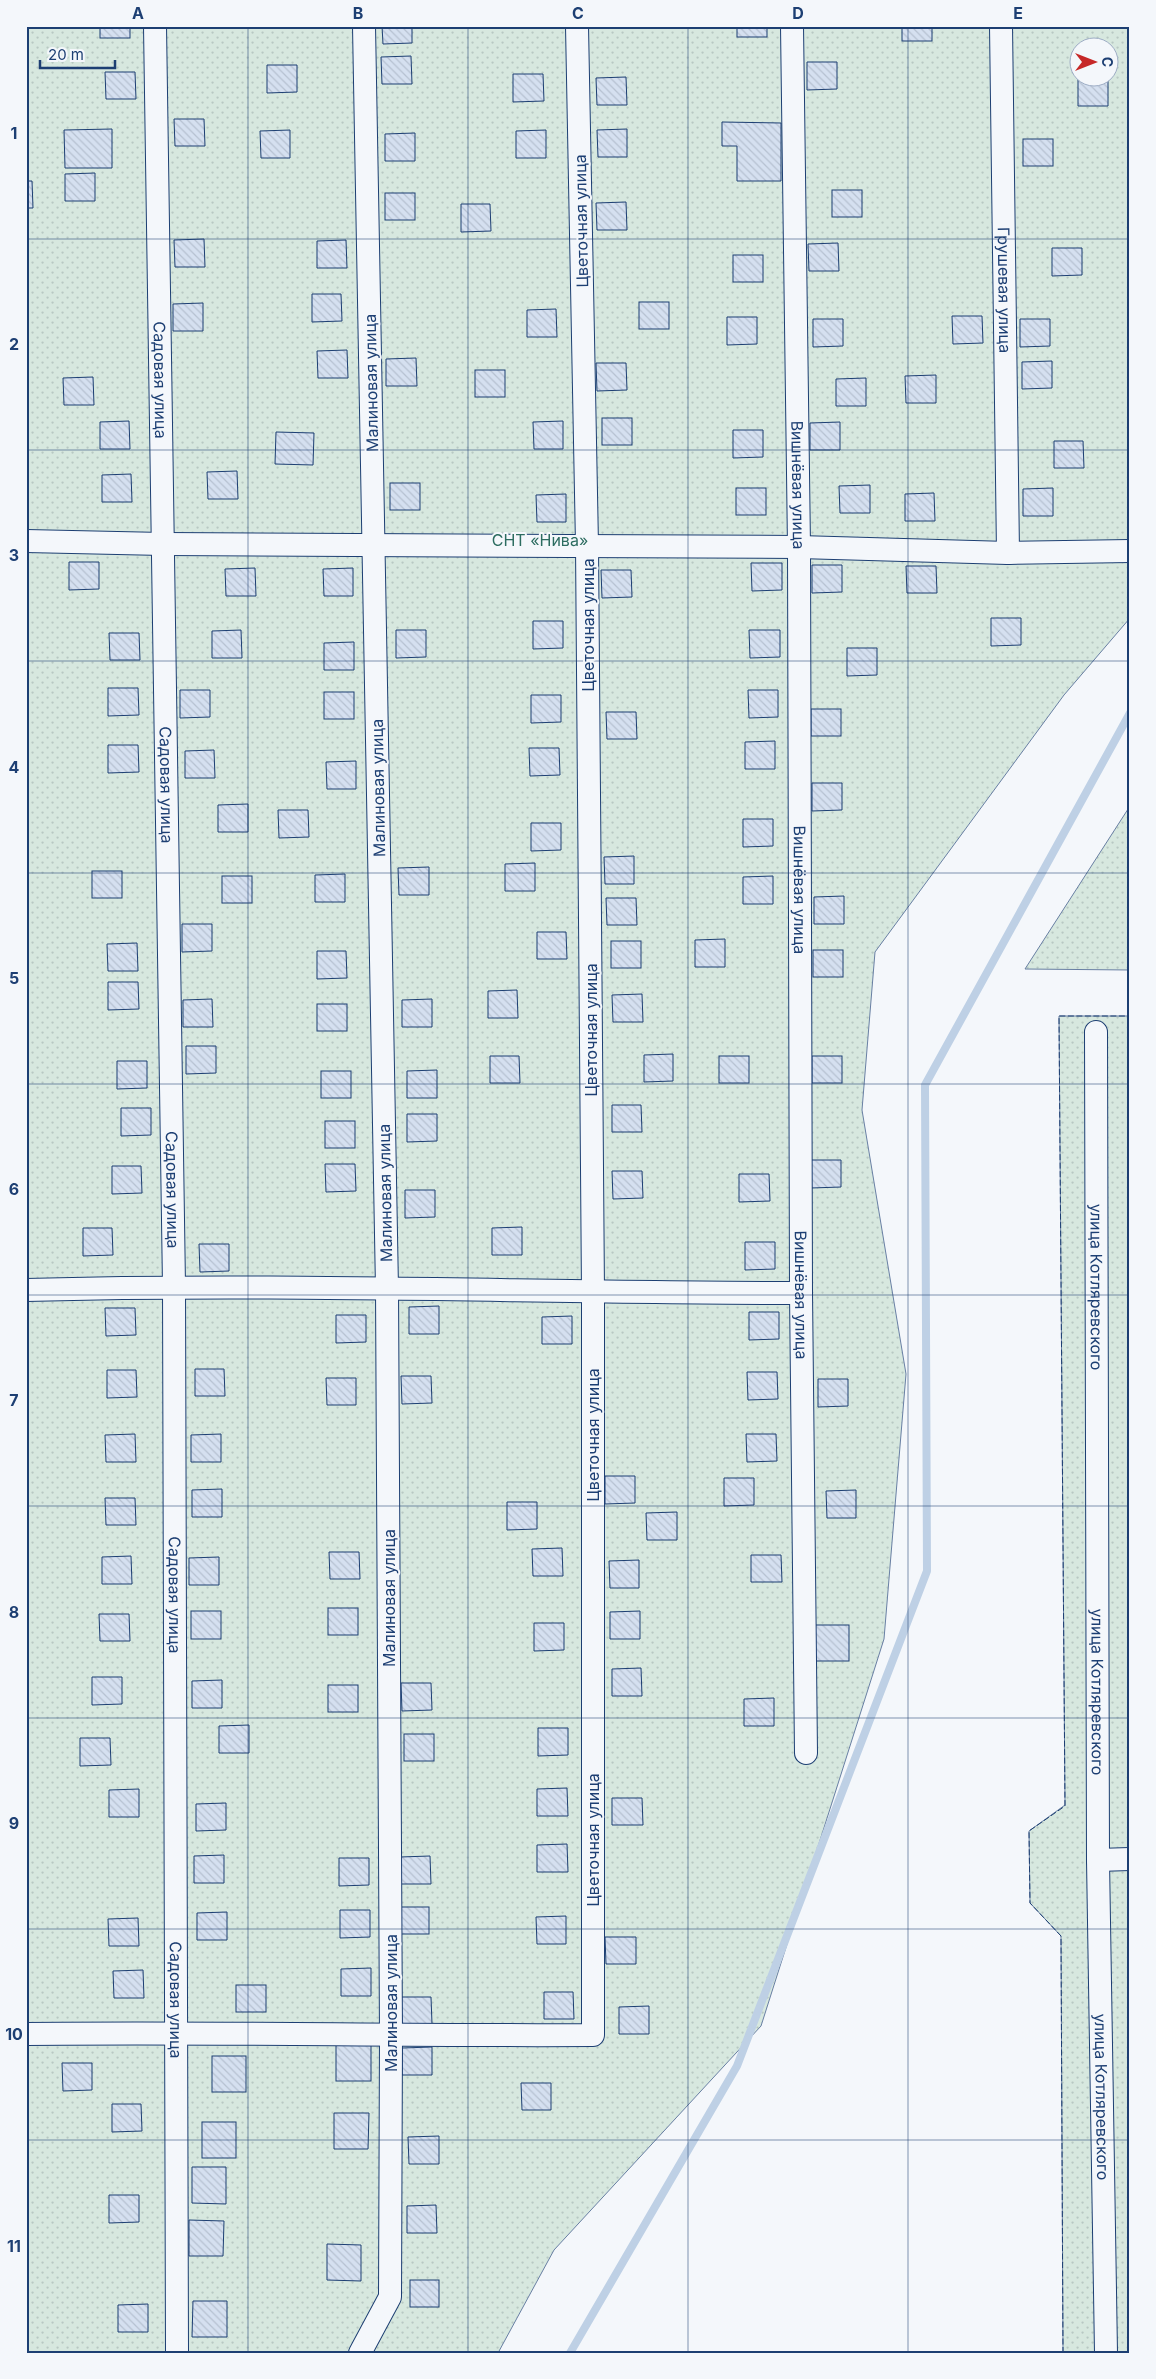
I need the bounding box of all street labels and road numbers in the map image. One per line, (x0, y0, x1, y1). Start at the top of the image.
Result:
street label: Цветочная улица (570, 154, 592, 288)
street label: Грушевая улица (994, 227, 1015, 353)
street label: Малиновая улица (360, 314, 382, 452)
street label: Садовая улица (149, 321, 171, 439)
street label: Вишнёвая улица (787, 420, 809, 549)
street label: Цветочная улица (578, 558, 598, 692)
street label: Малиновая улица (367, 719, 389, 857)
street label: Садовая улица (156, 726, 177, 844)
street label: Вишнёвая улица (790, 826, 810, 954)
street label: Цветочная улица (581, 963, 601, 1097)
street label: Малиновая улица (374, 1124, 396, 1262)
street label: Садовая улица (162, 1131, 183, 1249)
street label: улица Котляревского (1086, 1204, 1107, 1370)
street label: Вишнёвая улица (791, 1231, 812, 1359)
street label: Цветочная улица (583, 1368, 603, 1502)
street label: Малиновая улица (379, 1529, 399, 1667)
street label: Садовая улица (165, 1536, 185, 1653)
street label: улица Котляревского (1087, 1609, 1108, 1775)
street label: Цветочная улица (583, 1773, 603, 1907)
street label: Малиновая улица (381, 1934, 401, 2072)
street label: Садовая улица (166, 1941, 186, 2058)
street label: улица Котляревского (1090, 2013, 1113, 2181)

